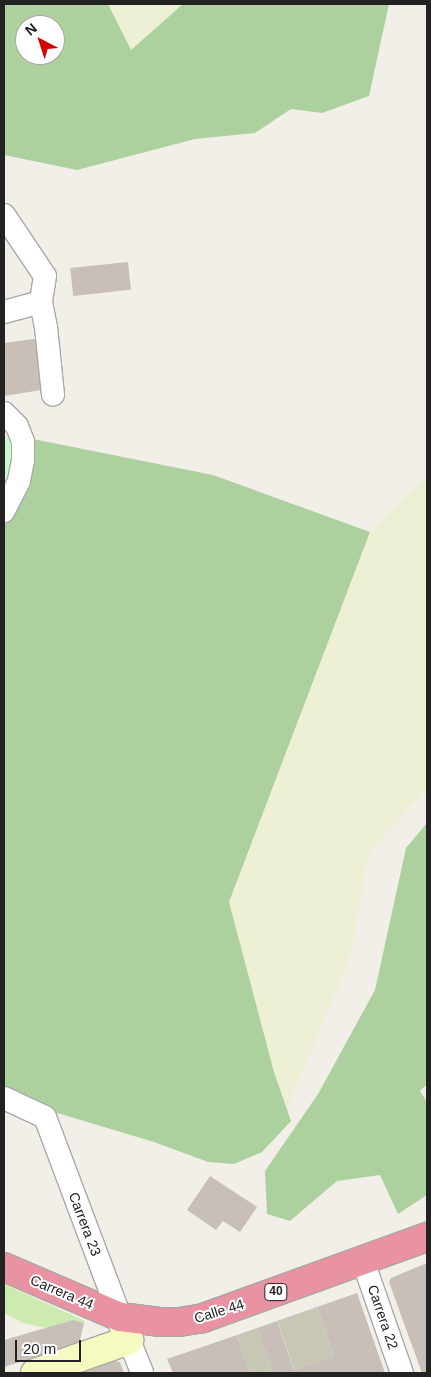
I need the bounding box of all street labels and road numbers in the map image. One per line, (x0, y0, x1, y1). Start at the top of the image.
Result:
street label: Carrera 23 (65, 1190, 105, 1258)
street label: Carrera 44 (28, 1271, 96, 1313)
road number: 40 (264, 1282, 288, 1301)
street label: Carrera 22 (364, 1283, 402, 1351)
street label: Calle 44 (192, 1295, 246, 1327)

